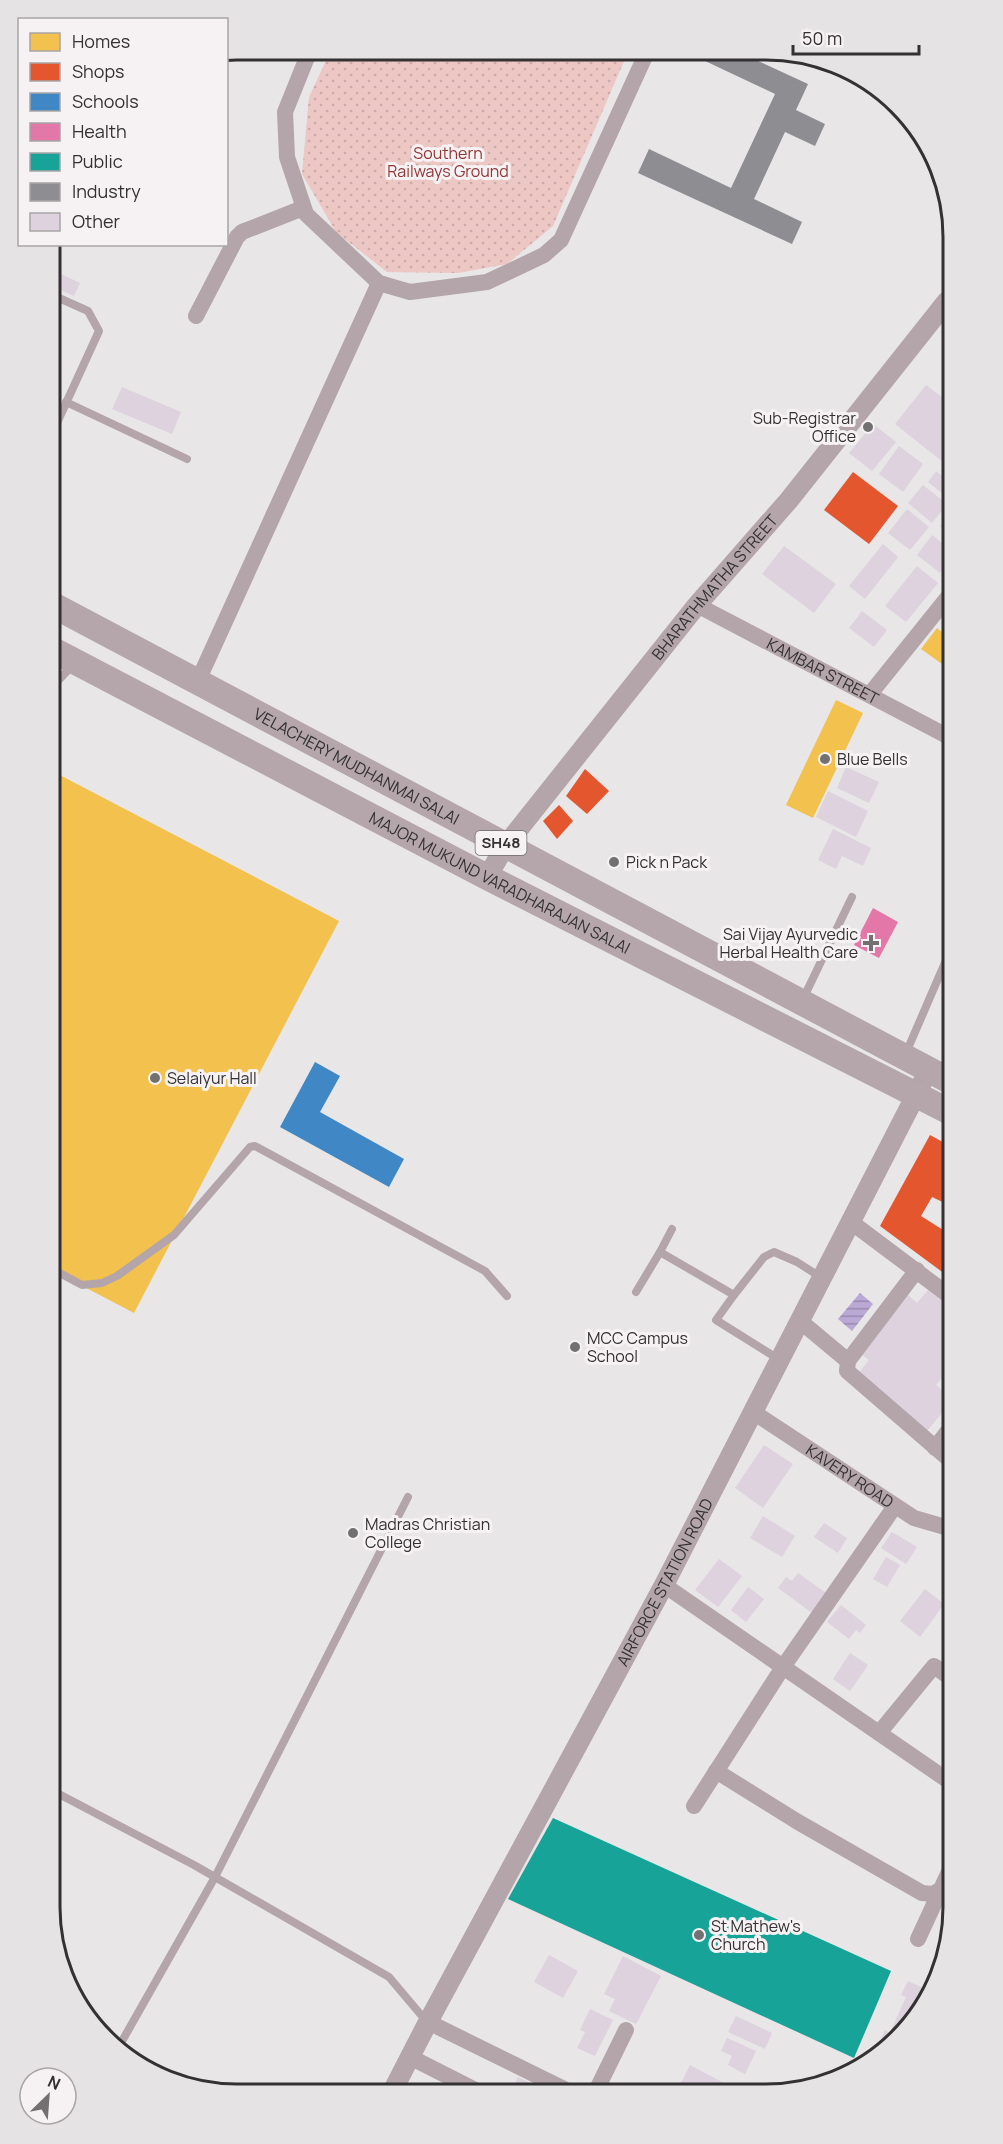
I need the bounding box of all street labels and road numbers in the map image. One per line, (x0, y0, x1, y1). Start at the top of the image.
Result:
street label: BHARATHMATHA STREET (647, 509, 783, 664)
street label: KAMBAR STREET (763, 632, 883, 710)
street label: VELACHERY MUDHANMAI SALAI (250, 703, 463, 830)
street label: MAJOR MUKUND VARADHARAJAN SALAI (365, 806, 634, 959)
road number: SH48 (476, 831, 526, 855)
street label: KAVERY ROAD (802, 1439, 898, 1513)
street label: AIRFORCE STATION ROAD (611, 1494, 718, 1670)

